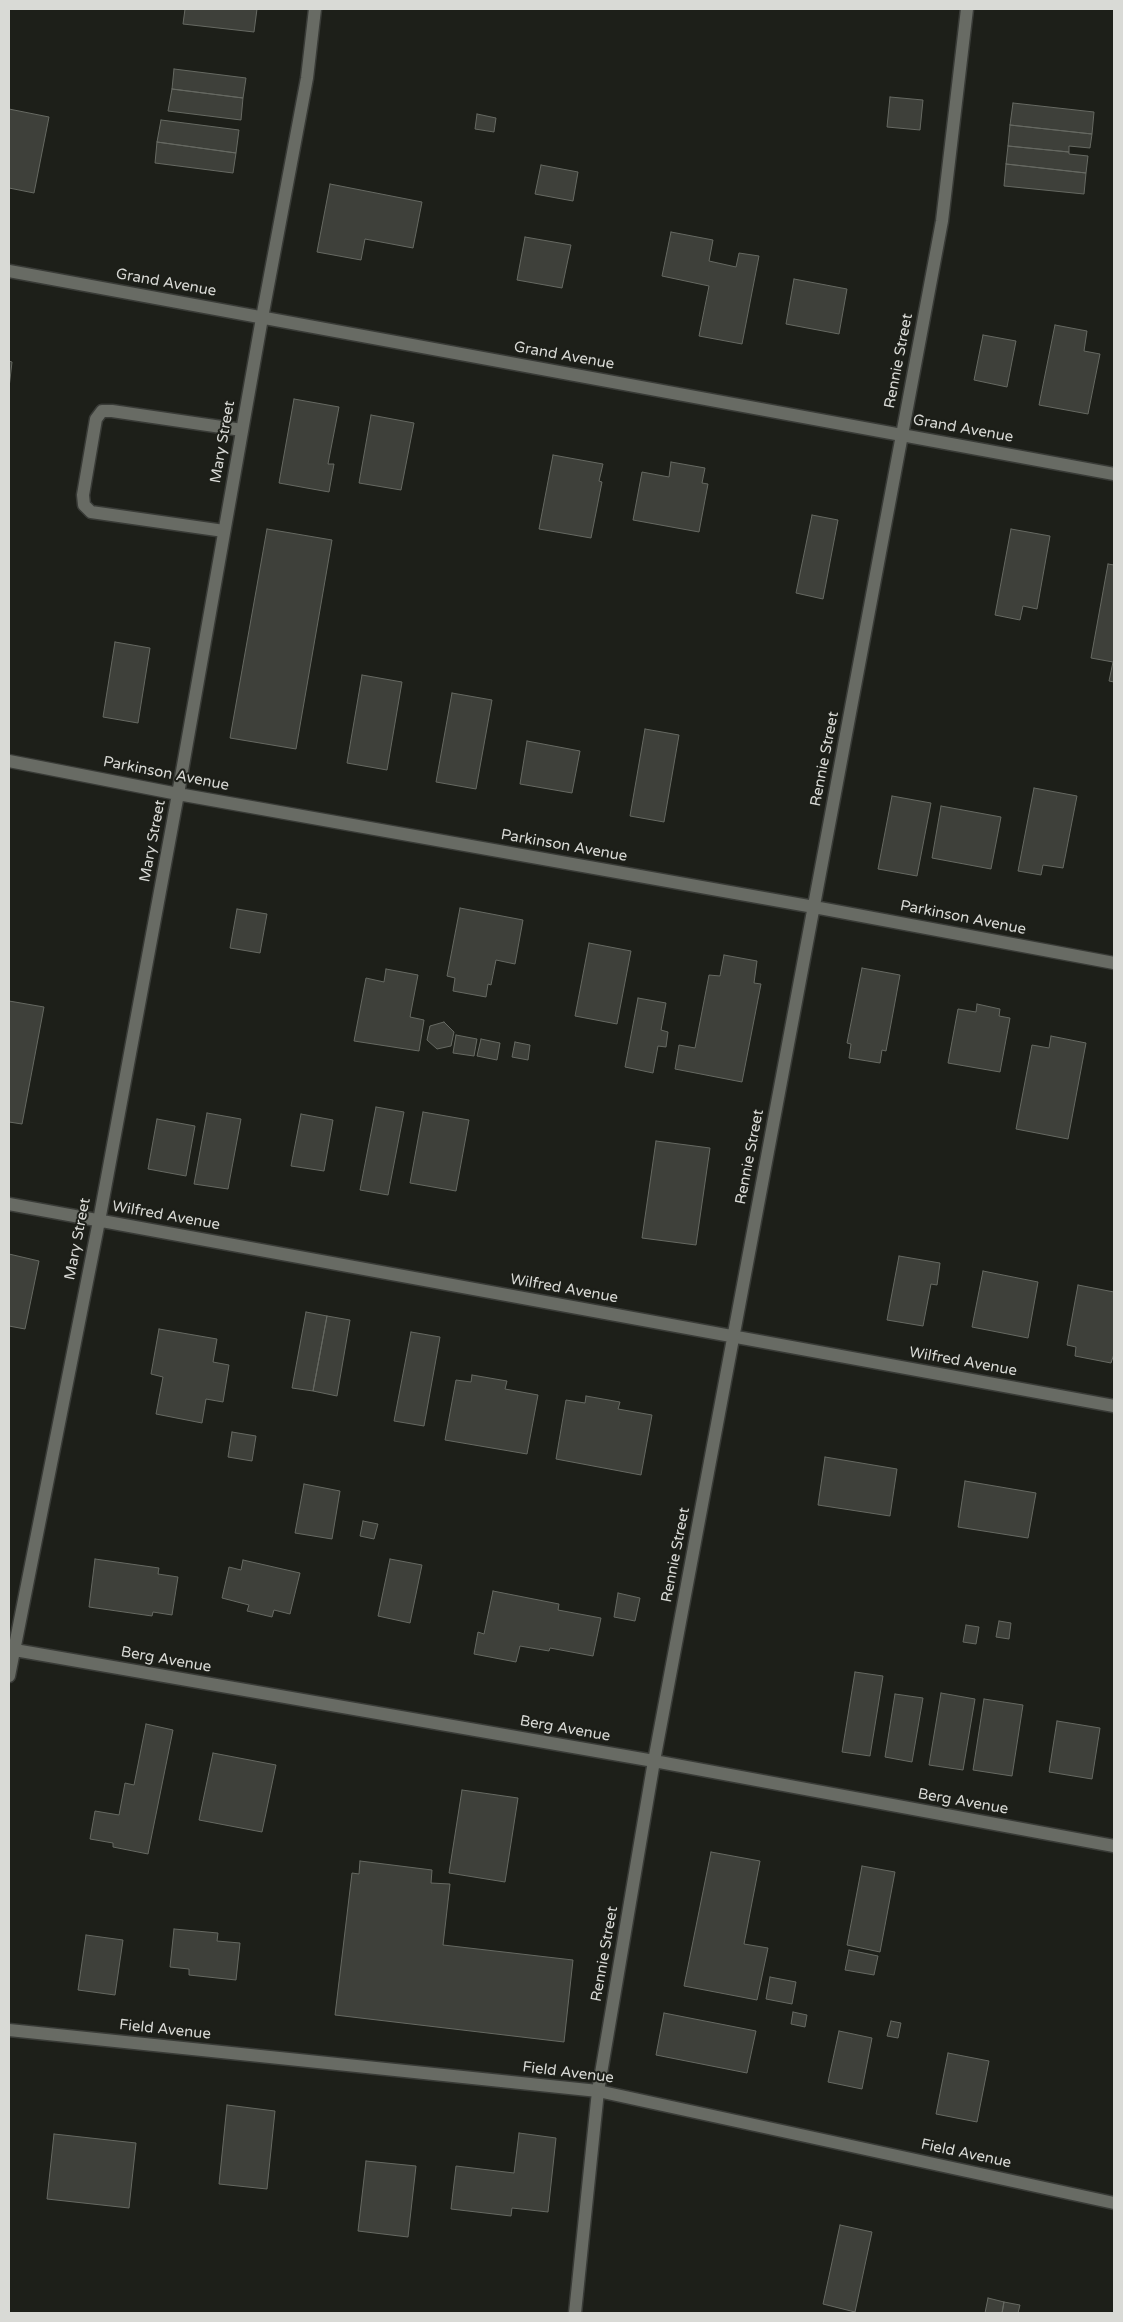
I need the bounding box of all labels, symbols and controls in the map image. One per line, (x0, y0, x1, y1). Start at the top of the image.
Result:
street label: Grand Avenue (114, 265, 218, 301)
street label: Rennie Street (881, 312, 917, 410)
street label: Grand Avenue (512, 338, 616, 374)
street label: Mary Street (207, 399, 239, 485)
street label: Grand Avenue (911, 411, 1015, 447)
street label: Rennie Street (807, 710, 843, 808)
street label: Parkinson Avenue (101, 753, 231, 795)
street label: Mary Street (136, 798, 170, 884)
street label: Parkinson Avenue (499, 826, 629, 866)
street label: Parkinson Avenue (898, 897, 1028, 939)
street label: Rennie Street (732, 1108, 768, 1206)
street label: Mary Street (61, 1196, 95, 1282)
street label: Wilfred Avenue (111, 1198, 221, 1234)
street label: Wilfred Avenue (509, 1271, 619, 1307)
street label: Wilfred Avenue (908, 1344, 1018, 1380)
street label: Rennie Street (658, 1506, 694, 1604)
street label: Berg Avenue (119, 1643, 213, 1677)
street label: Berg Avenue (518, 1712, 612, 1746)
street label: Berg Avenue (916, 1785, 1010, 1819)
street label: Rennie Street (588, 1905, 622, 2003)
street label: Field Avenue (118, 2016, 212, 2044)
street label: Field Avenue (521, 2058, 615, 2088)
street label: Field Avenue (919, 2136, 1013, 2172)

